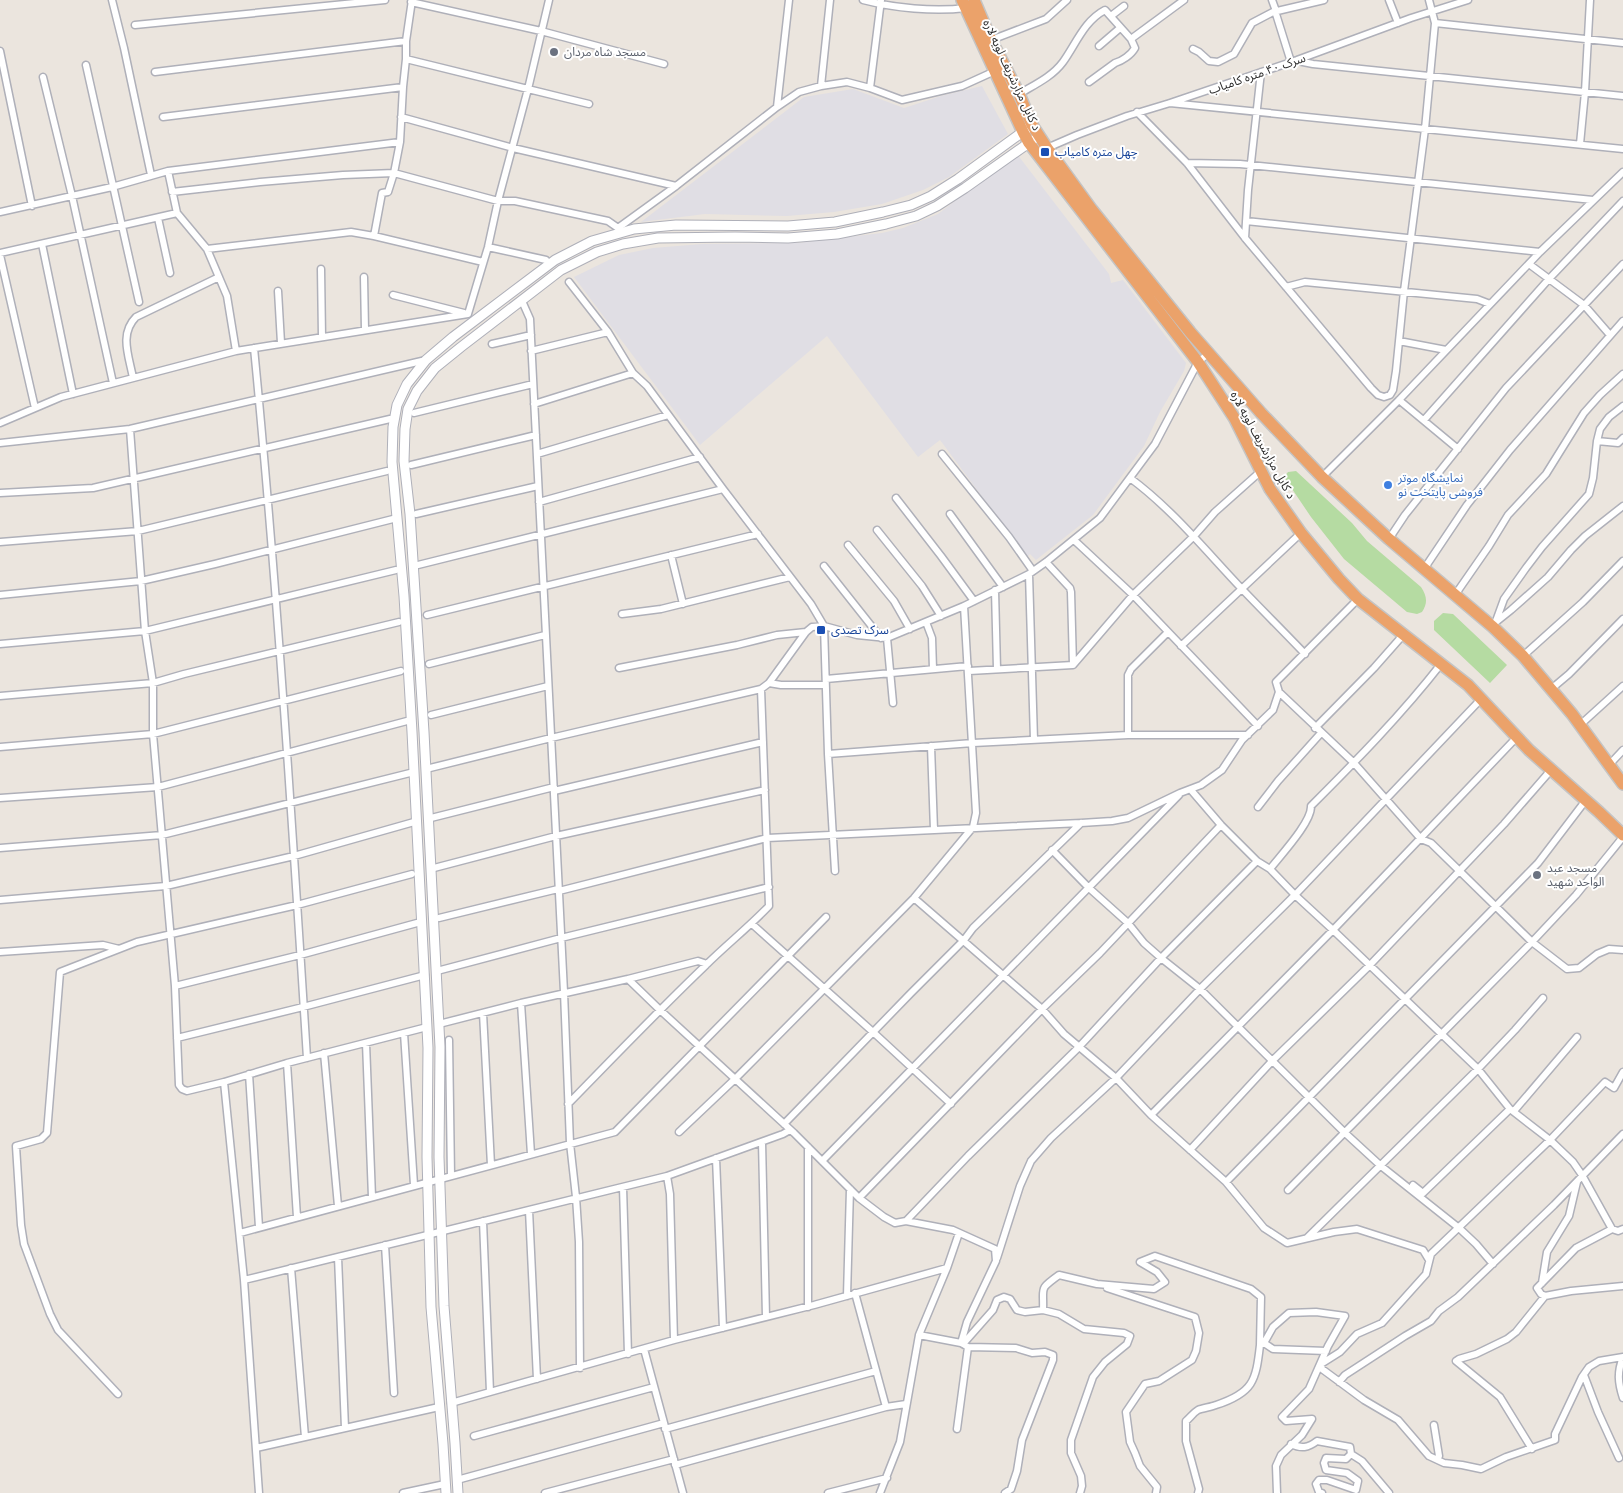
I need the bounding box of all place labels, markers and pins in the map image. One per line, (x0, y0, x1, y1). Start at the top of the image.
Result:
place label: مسجد شاه مردان (564, 43, 646, 60)
marker: مسجد شاه مردان (548, 46, 560, 58)
place label: چهل متره کامیاب (1055, 143, 1138, 160)
marker: چهل متره کامیاب (1039, 146, 1051, 158)
place label: نمایشگاه موتر فروشی پایتخت نو (1397, 469, 1483, 500)
marker: نمایشگاه موتر فروشی پایتخت نو (1382, 479, 1394, 491)
place label: سرک تصدی (831, 621, 889, 638)
marker: سرک تصدی (815, 624, 827, 636)
place label: مسجد عبد الواحد شهید (1547, 859, 1605, 890)
marker: مسجد عبد الواحد شهید (1531, 869, 1543, 881)

